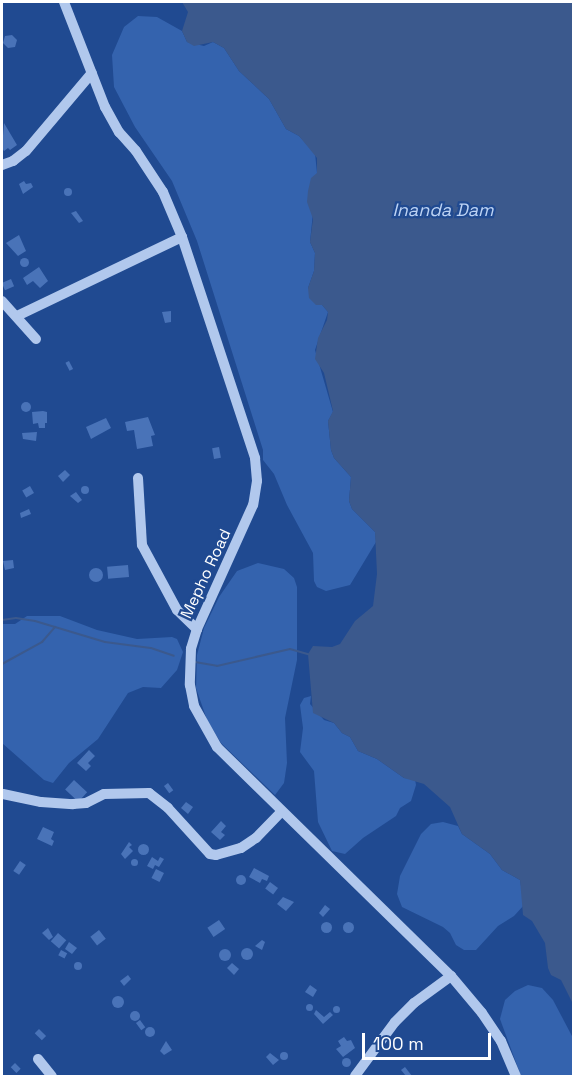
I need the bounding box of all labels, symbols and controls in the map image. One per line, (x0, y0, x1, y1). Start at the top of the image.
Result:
water label: Inanda Dam (392, 199, 494, 221)
street label: Mepho Road (177, 526, 235, 622)
scale bar (365, 1021, 494, 1059)
text: 100 m (373, 1032, 424, 1055)

